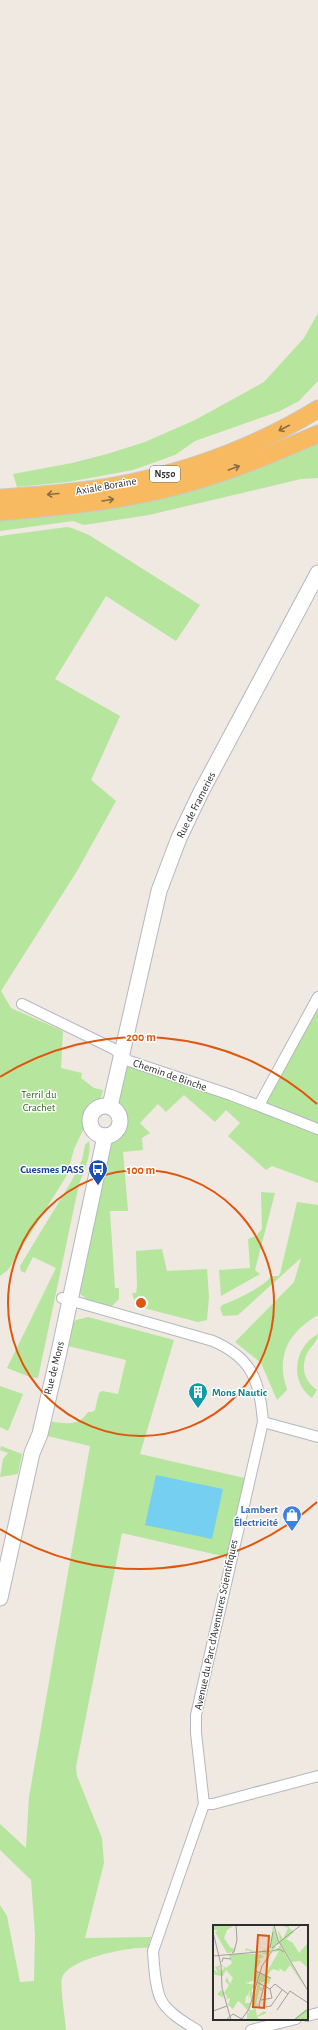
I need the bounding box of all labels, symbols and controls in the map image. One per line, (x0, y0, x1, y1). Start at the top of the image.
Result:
one-way arrow (278, 425, 290, 432)
one-way arrow (228, 464, 240, 472)
road number: N550 (150, 466, 180, 482)
street label: Axiale Boraine (75, 475, 137, 497)
one-way arrow (47, 490, 60, 497)
one-way arrow (101, 496, 114, 504)
street label: Rue de Frameries (175, 770, 217, 840)
text: 200 m (126, 1031, 156, 1043)
street label: Chemin de Binche (132, 1057, 208, 1093)
park label: Terril du Crachet (21, 1089, 57, 1113)
bus stop icon: Cuesmes PASS (87, 1158, 109, 1186)
place label: Cuesmes PASS (20, 1164, 85, 1175)
text: 100 m (127, 1164, 155, 1176)
centre of rings (134, 1296, 148, 1310)
street label: Rue de Mons (42, 1340, 66, 1396)
building icon: Mons Nautic (187, 1381, 209, 1409)
place label: Mons Nautic (212, 1387, 268, 1398)
place label: Lambert Électricité (234, 1504, 278, 1528)
shop icon: Lambert Électricité (281, 1504, 303, 1532)
street label: Avenue du Parc d'Aventures Scientifiques (193, 1539, 239, 1711)
inset map (213, 1925, 308, 2020)

